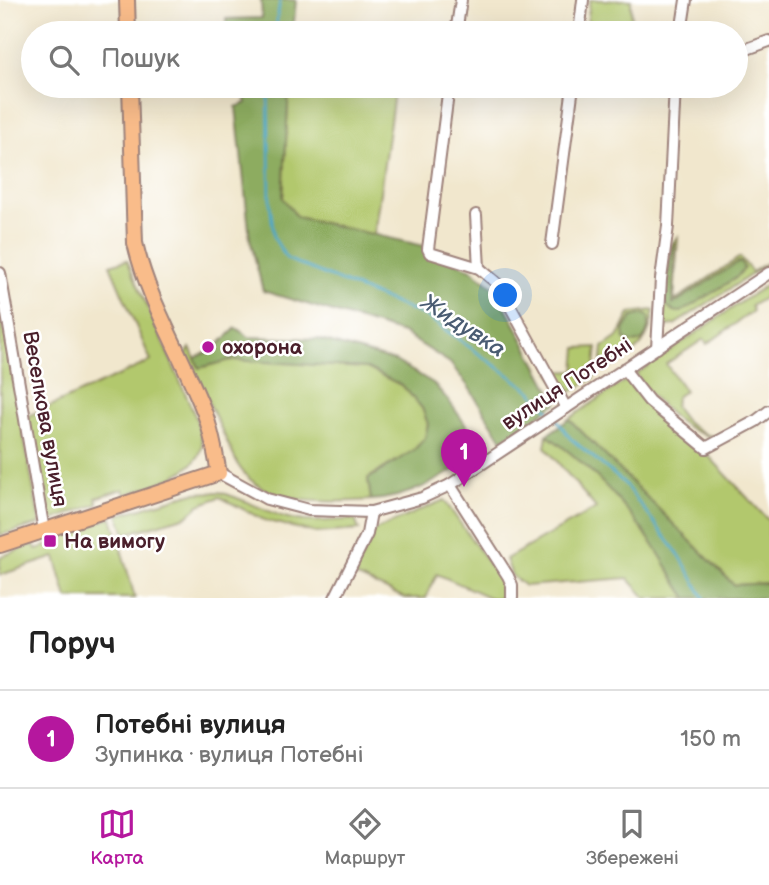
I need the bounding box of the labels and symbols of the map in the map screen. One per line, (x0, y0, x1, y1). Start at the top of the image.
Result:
your location (488, 278, 522, 312)
water label: Жидувка (414, 288, 511, 364)
street label: Веселкова вулиця (17, 329, 73, 509)
street label: вулиця Потебні (497, 333, 637, 435)
place label: охорона (222, 335, 303, 360)
marker: охорона (200, 339, 216, 355)
pin: 1 (441, 429, 487, 487)
place label: На вимогу (64, 529, 165, 554)
marker: На вимогу (42, 533, 58, 549)

